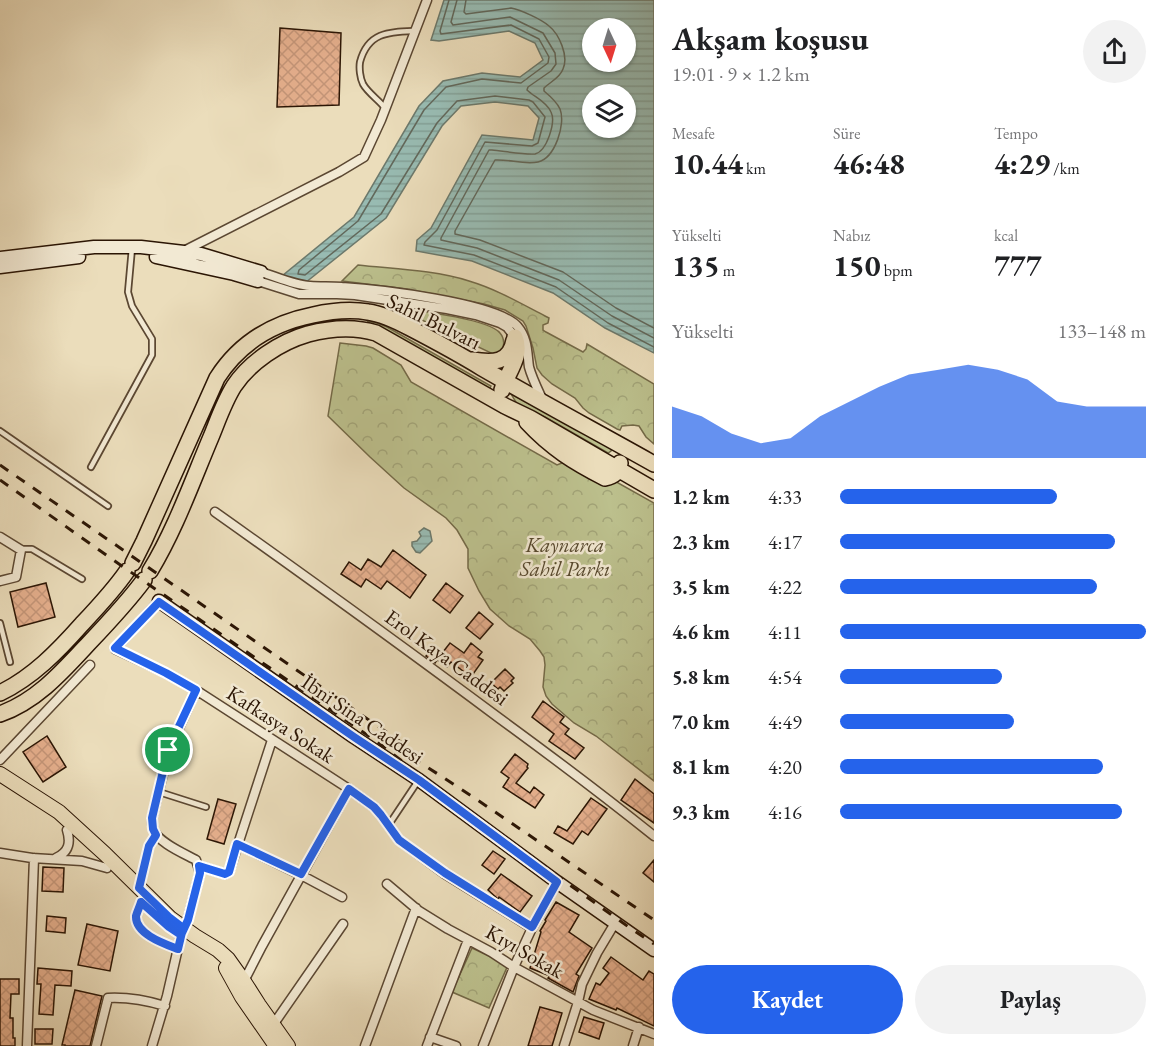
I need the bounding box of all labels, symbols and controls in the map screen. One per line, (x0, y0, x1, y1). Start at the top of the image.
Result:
text: Akşam koşusu (672, 17, 869, 60)
north arrow (582, 18, 636, 72)
map controls (582, 18, 636, 138)
button: share (1083, 20, 1146, 83)
text: 19:01 · 9 × 1.2 km (672, 61, 810, 87)
button: layers (582, 84, 636, 138)
text: Mesafe (672, 123, 715, 144)
text: Süre (833, 123, 860, 144)
text: Tempo (994, 123, 1038, 144)
text: 10.44 (672, 144, 743, 183)
text: 46:48 (833, 144, 905, 183)
text: 4:29 (994, 144, 1050, 183)
text: km (743, 158, 766, 179)
text: /km (1050, 158, 1080, 179)
text: Yükselti (672, 225, 721, 246)
text: Nabız (833, 225, 870, 246)
text: kcal (994, 225, 1018, 246)
text: 135 (672, 246, 720, 285)
text: 150 (833, 246, 881, 285)
text: 777 (994, 246, 1042, 285)
text: m (720, 260, 735, 281)
text: bpm (881, 260, 913, 281)
street label: Sahil Bulvarı (383, 287, 485, 355)
text: Yükselti (672, 318, 734, 344)
text: 133–148 m (1058, 318, 1146, 344)
text: 1.2 km (672, 484, 730, 510)
text: 4:33 (768, 484, 802, 510)
text: 2.3 km (672, 529, 730, 555)
text: 4:17 (768, 529, 802, 555)
park label: Kaynarca Sahil Parkı (519, 531, 610, 582)
text: 3.5 km (672, 574, 730, 600)
text: 4:22 (768, 574, 802, 600)
street label: Erol Kaya Caddesi (380, 603, 514, 711)
text: 4.6 km (672, 619, 730, 645)
text: 4:11 (768, 619, 802, 645)
text: 5.8 km (672, 664, 730, 690)
text: 4:54 (768, 664, 802, 690)
street label: İbni Sina Caddesi (297, 668, 429, 770)
street label: Kafkasya Sokak (222, 679, 341, 770)
text: 7.0 km (672, 709, 730, 735)
text: 4:49 (768, 709, 802, 735)
pin (142, 724, 193, 775)
icon: arrive (151, 733, 184, 766)
text: 8.1 km (672, 754, 730, 780)
text: 4:20 (768, 754, 802, 780)
text: 9.3 km (672, 799, 730, 825)
text: 4:16 (768, 799, 802, 825)
street label: Kıyı Sokak (481, 918, 570, 985)
button: Kaydet (672, 965, 903, 1034)
button: Paylaş (915, 965, 1146, 1034)

